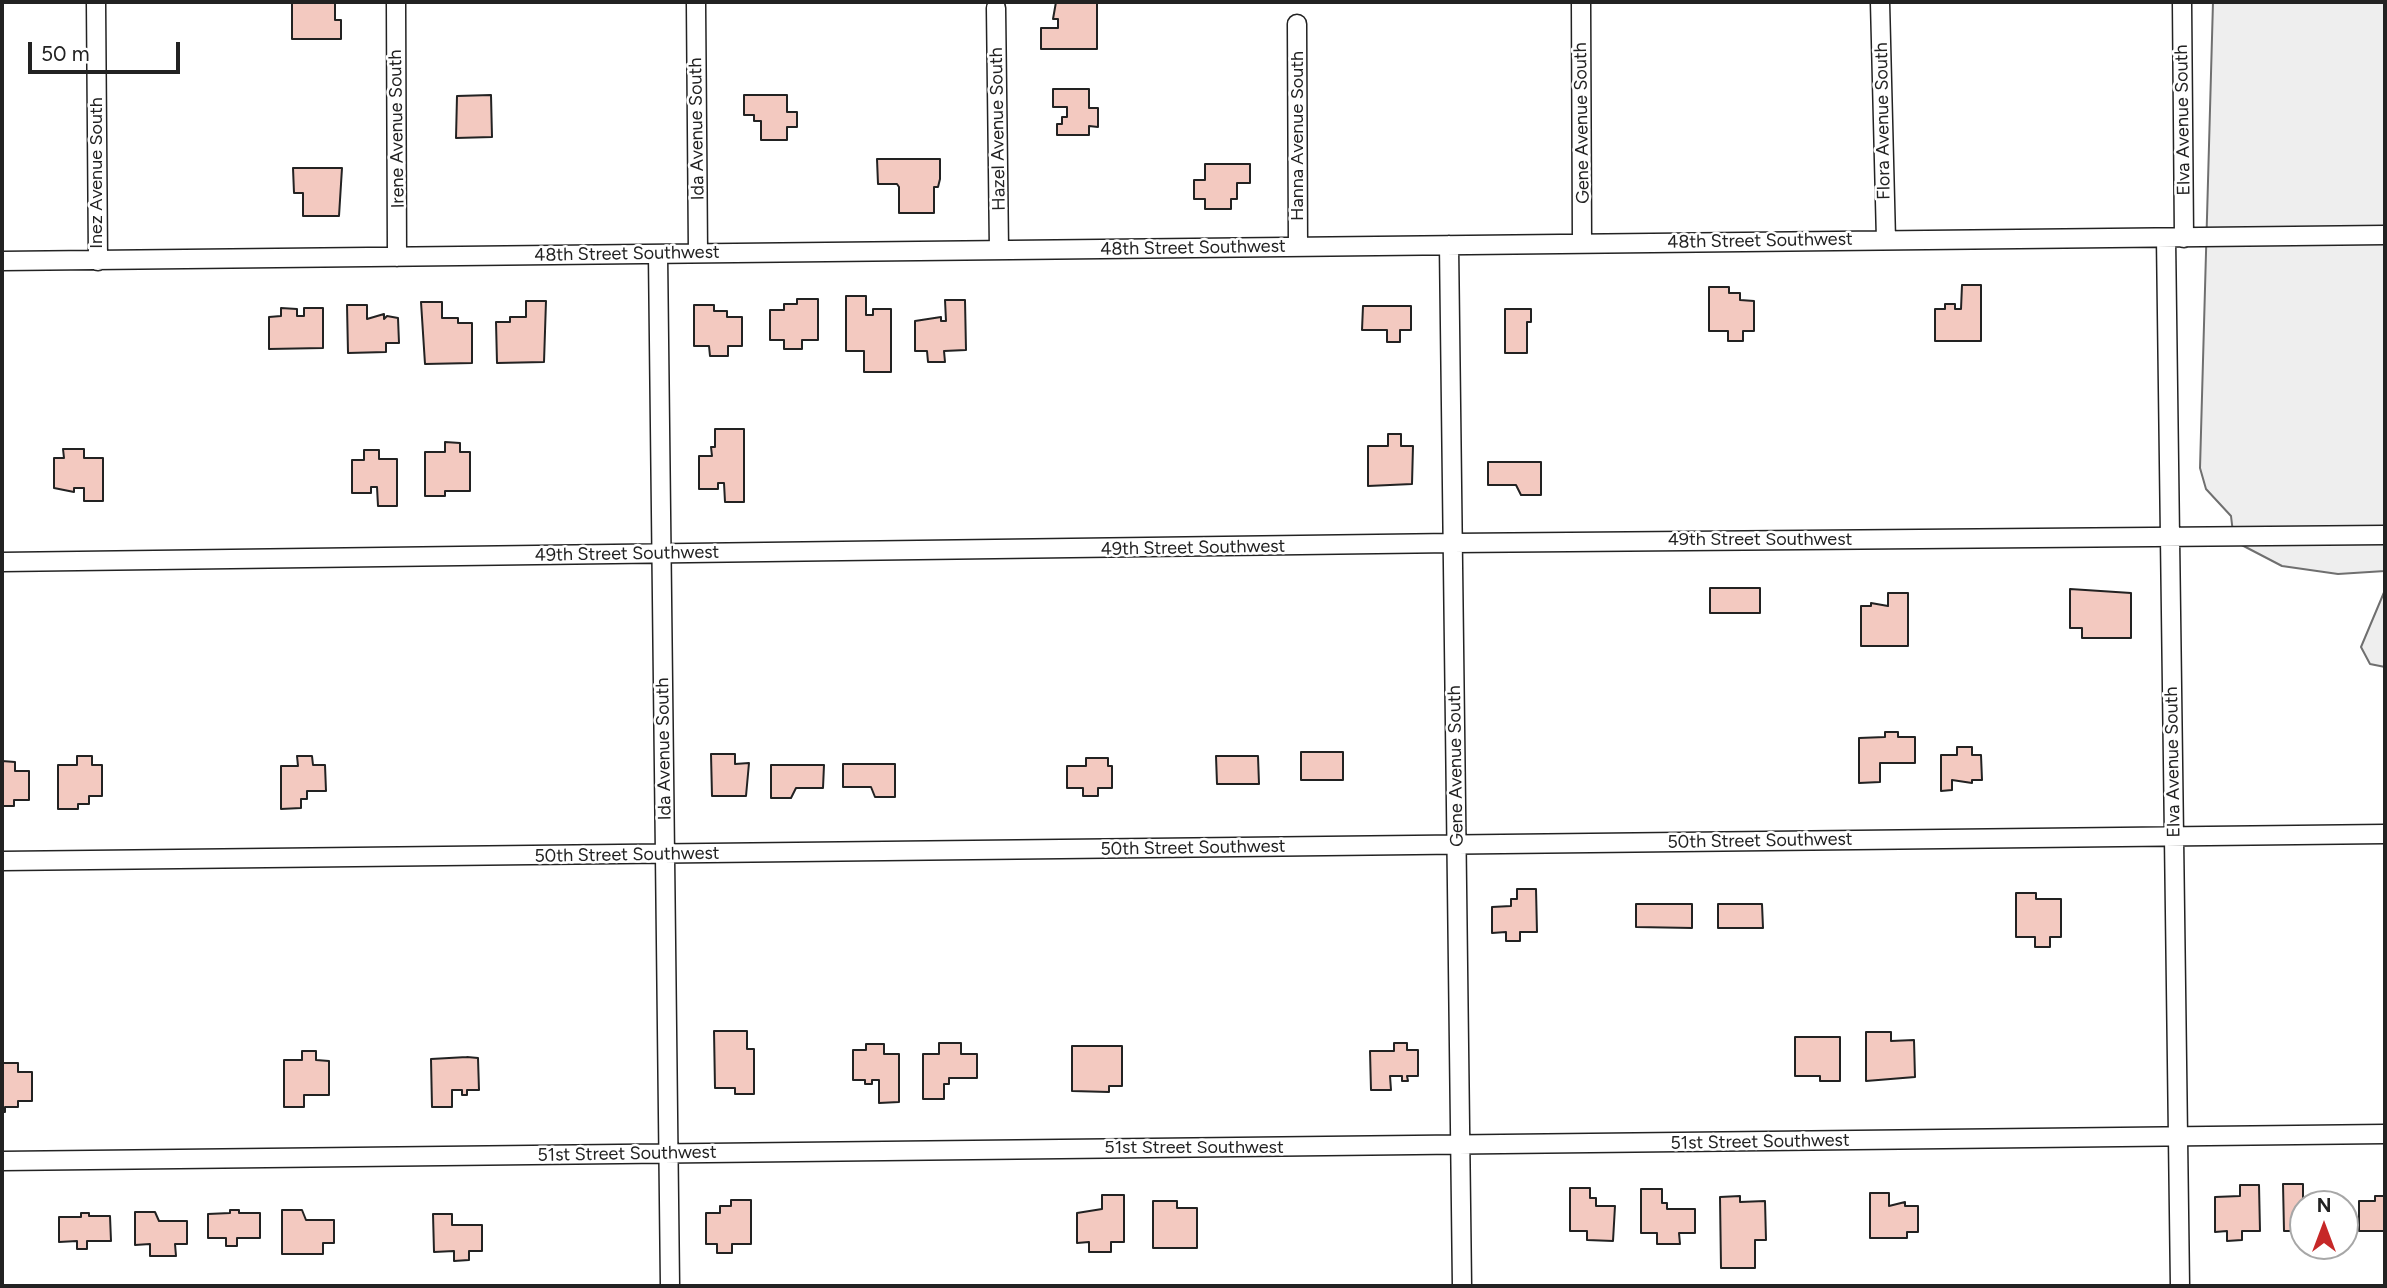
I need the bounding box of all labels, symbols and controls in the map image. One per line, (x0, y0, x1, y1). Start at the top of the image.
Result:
scale bar (32, 28, 184, 72)
text: 50 m (41, 41, 90, 66)
street label: Gene Avenue South (1570, 42, 1594, 204)
street label: Flora Avenue South (1871, 42, 1895, 200)
street label: Elva Avenue South (2171, 44, 2195, 196)
street label: Hazel Avenue South (986, 47, 1010, 211)
street label: Irene Avenue South (385, 49, 409, 209)
street label: Hanna Avenue South (1287, 51, 1309, 221)
street label: Ida Avenue South (685, 57, 709, 201)
street label: Inez Avenue South (86, 97, 108, 249)
street label: 48th Street Southwest (1667, 229, 1853, 253)
street label: 48th Street Southwest (1100, 236, 1286, 260)
street label: 48th Street Southwest (534, 242, 720, 266)
street label: 49th Street Southwest (1668, 529, 1852, 551)
street label: 49th Street Southwest (1100, 536, 1286, 560)
street label: 49th Street Southwest (534, 542, 720, 566)
street label: Ida Avenue South (652, 677, 676, 821)
street label: Gene Avenue South (1444, 685, 1468, 847)
street label: Elva Avenue South (2161, 686, 2185, 838)
street label: 50th Street Southwest (1667, 829, 1853, 853)
street label: 50th Street Southwest (1100, 836, 1286, 860)
street label: 50th Street Southwest (534, 843, 720, 867)
street label: 51st Street Southwest (1670, 1130, 1850, 1154)
street label: 51st Street Southwest (1104, 1137, 1284, 1159)
street label: 51st Street Southwest (537, 1142, 717, 1166)
north arrow (2289, 1190, 2359, 1260)
text: N (2317, 1194, 2331, 1217)

